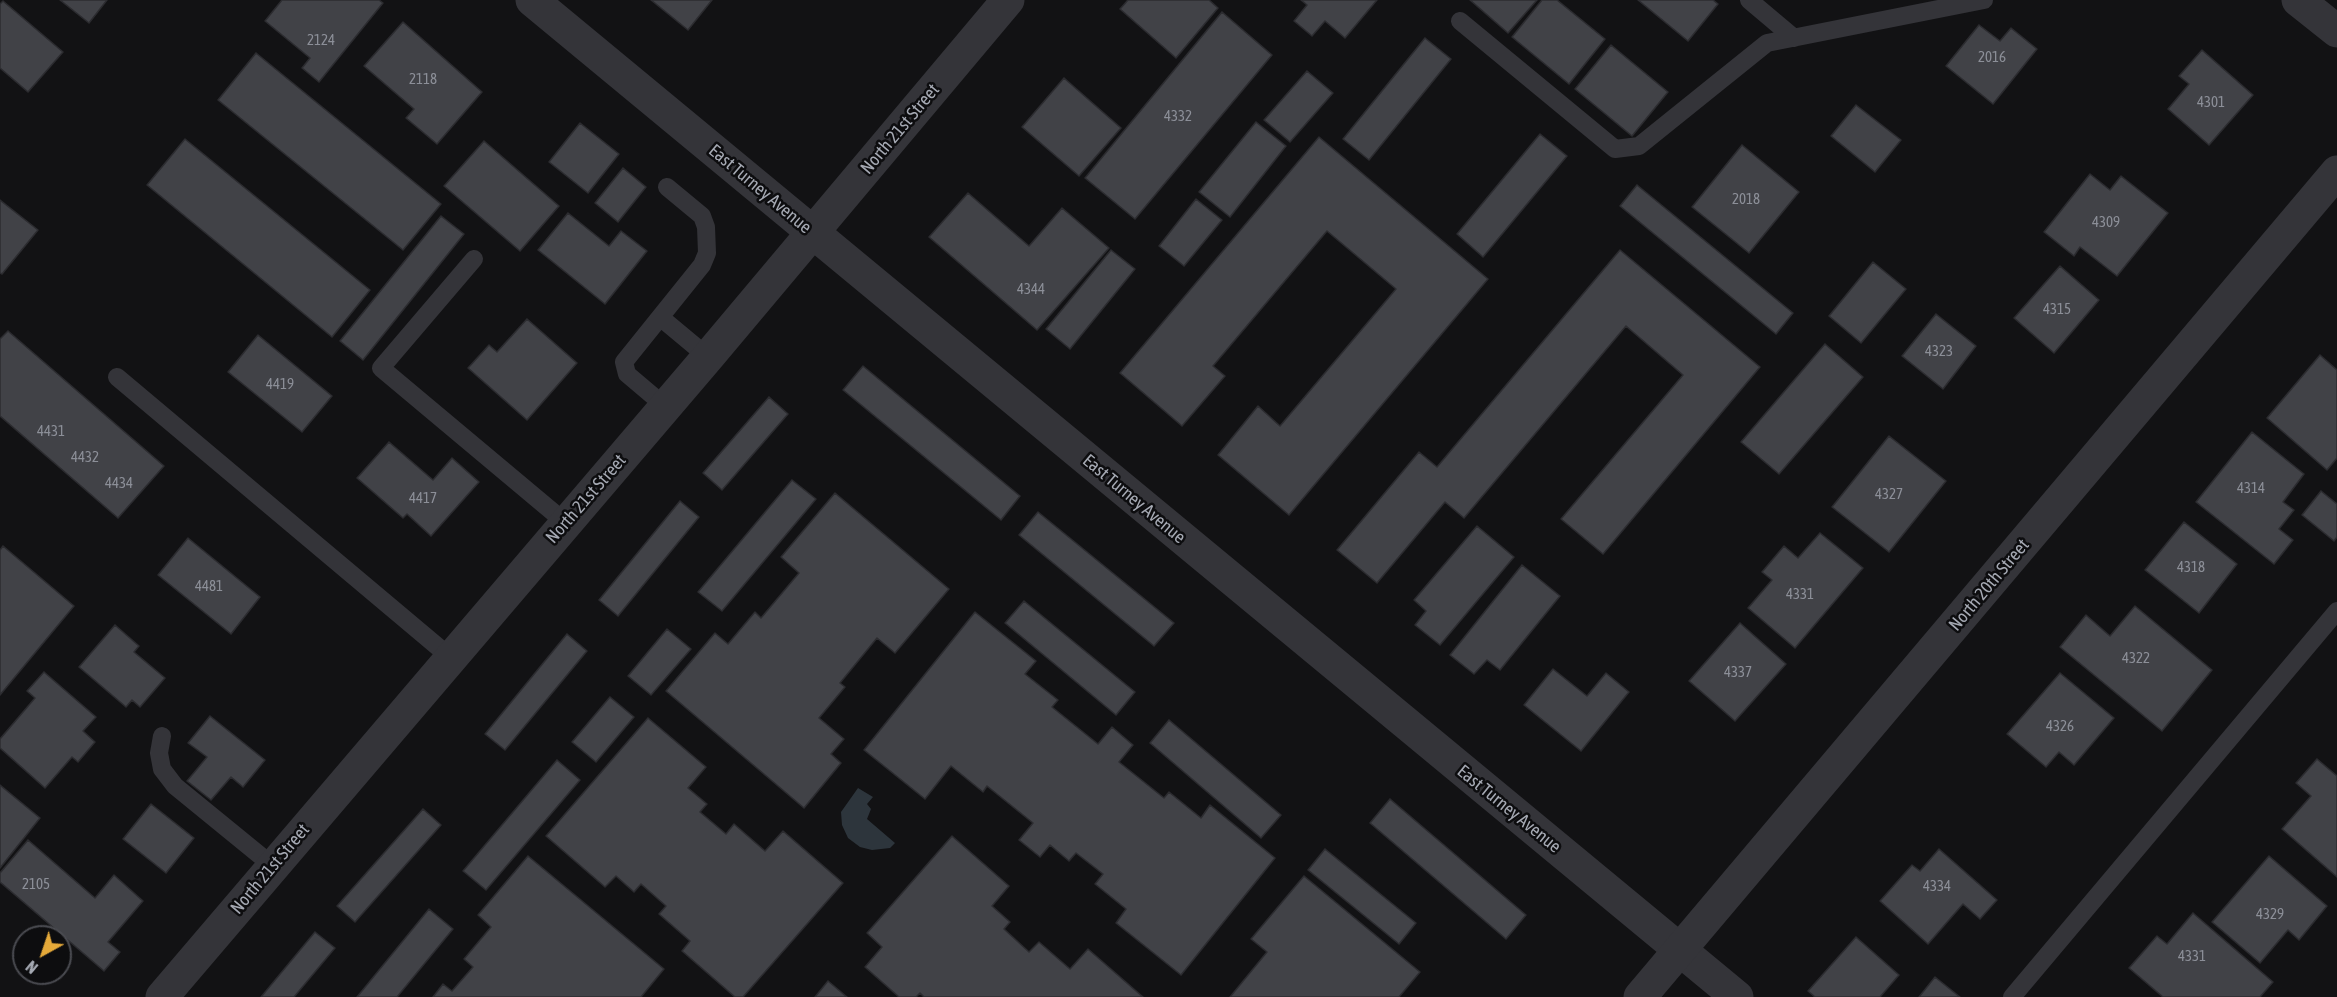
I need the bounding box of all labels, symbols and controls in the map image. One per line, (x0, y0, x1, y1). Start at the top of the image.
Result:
house number: 2124 (307, 31, 335, 49)
house number: 2016 (1978, 48, 2006, 66)
house number: 2118 (409, 70, 437, 88)
street label: North 21st Street (856, 80, 944, 178)
house number: 4301 (2197, 93, 2225, 111)
house number: 4332 (1164, 107, 1192, 125)
street label: East Turney Avenue (704, 140, 816, 238)
house number: 2018 (1732, 190, 1760, 208)
house number: 4309 (2092, 213, 2120, 231)
house number: 4344 (1017, 280, 1045, 298)
house number: 4315 (2043, 300, 2071, 318)
house number: 4323 (1925, 342, 1953, 360)
house number: 4419 (266, 375, 294, 393)
house number: 4431 (37, 422, 65, 440)
house number: 4432 (71, 448, 99, 466)
street label: North 21st Street (541, 450, 631, 548)
street label: East Turney Avenue (1078, 450, 1190, 548)
house number: 4434 (105, 474, 133, 492)
house number: 4314 (2237, 479, 2265, 497)
house number: 4327 (1875, 485, 1903, 503)
house number: 4417 (409, 489, 437, 507)
street label: North 20th Street (1944, 535, 2034, 635)
house number: 4318 (2177, 558, 2205, 576)
house number: 4481 (195, 577, 223, 595)
house number: 4331 (1786, 585, 1814, 603)
house number: 4322 (2122, 649, 2150, 667)
house number: 4337 (1724, 663, 1752, 681)
house number: 4326 (2046, 717, 2074, 735)
street label: East Turney Avenue (1453, 760, 1565, 858)
street label: North 21st Street (226, 820, 314, 918)
house number: 2105 (22, 875, 50, 893)
house number: 4334 (1923, 877, 1951, 895)
house number: 4329 (2256, 905, 2284, 923)
north arrow (12, 925, 72, 985)
house number: 4331 (2178, 947, 2206, 965)
text: N (22, 957, 41, 977)

